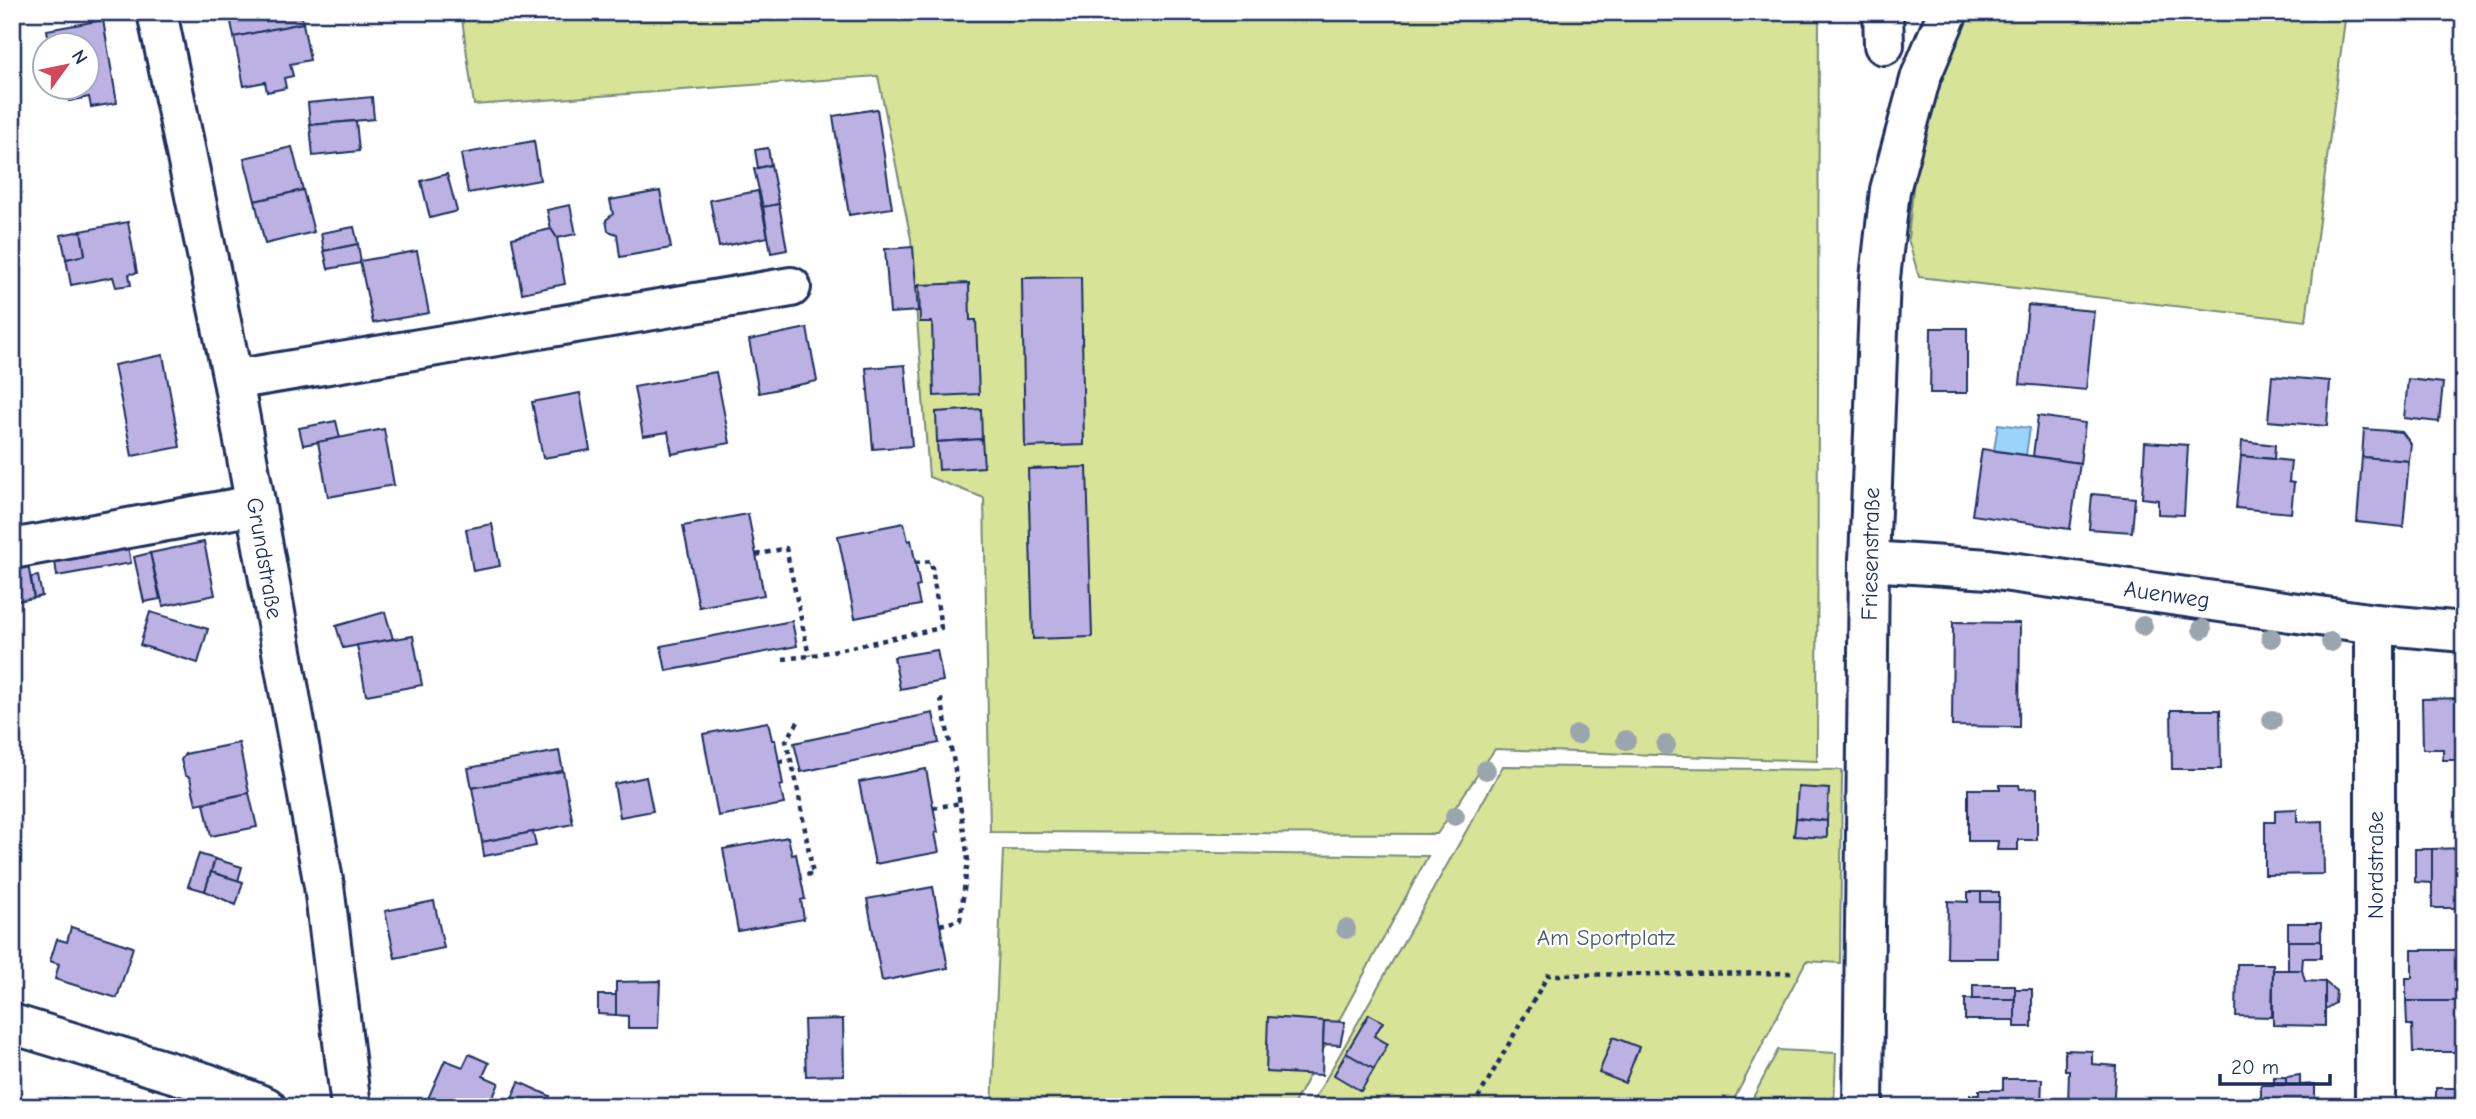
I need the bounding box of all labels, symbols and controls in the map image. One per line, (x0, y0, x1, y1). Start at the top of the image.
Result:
north arrow (32, 32, 102, 102)
text: N (67, 46, 92, 68)
street label: Friesenstraße (1856, 487, 1885, 621)
street label: Grundstraße (241, 495, 288, 621)
street label: Auenweg (2122, 575, 2212, 614)
street label: Nordstraße (2362, 811, 2389, 919)
park label: Am Sportplatz (1537, 924, 1675, 951)
scale bar (2220, 1042, 2331, 1086)
text: 20 m (2231, 1055, 2279, 1079)

